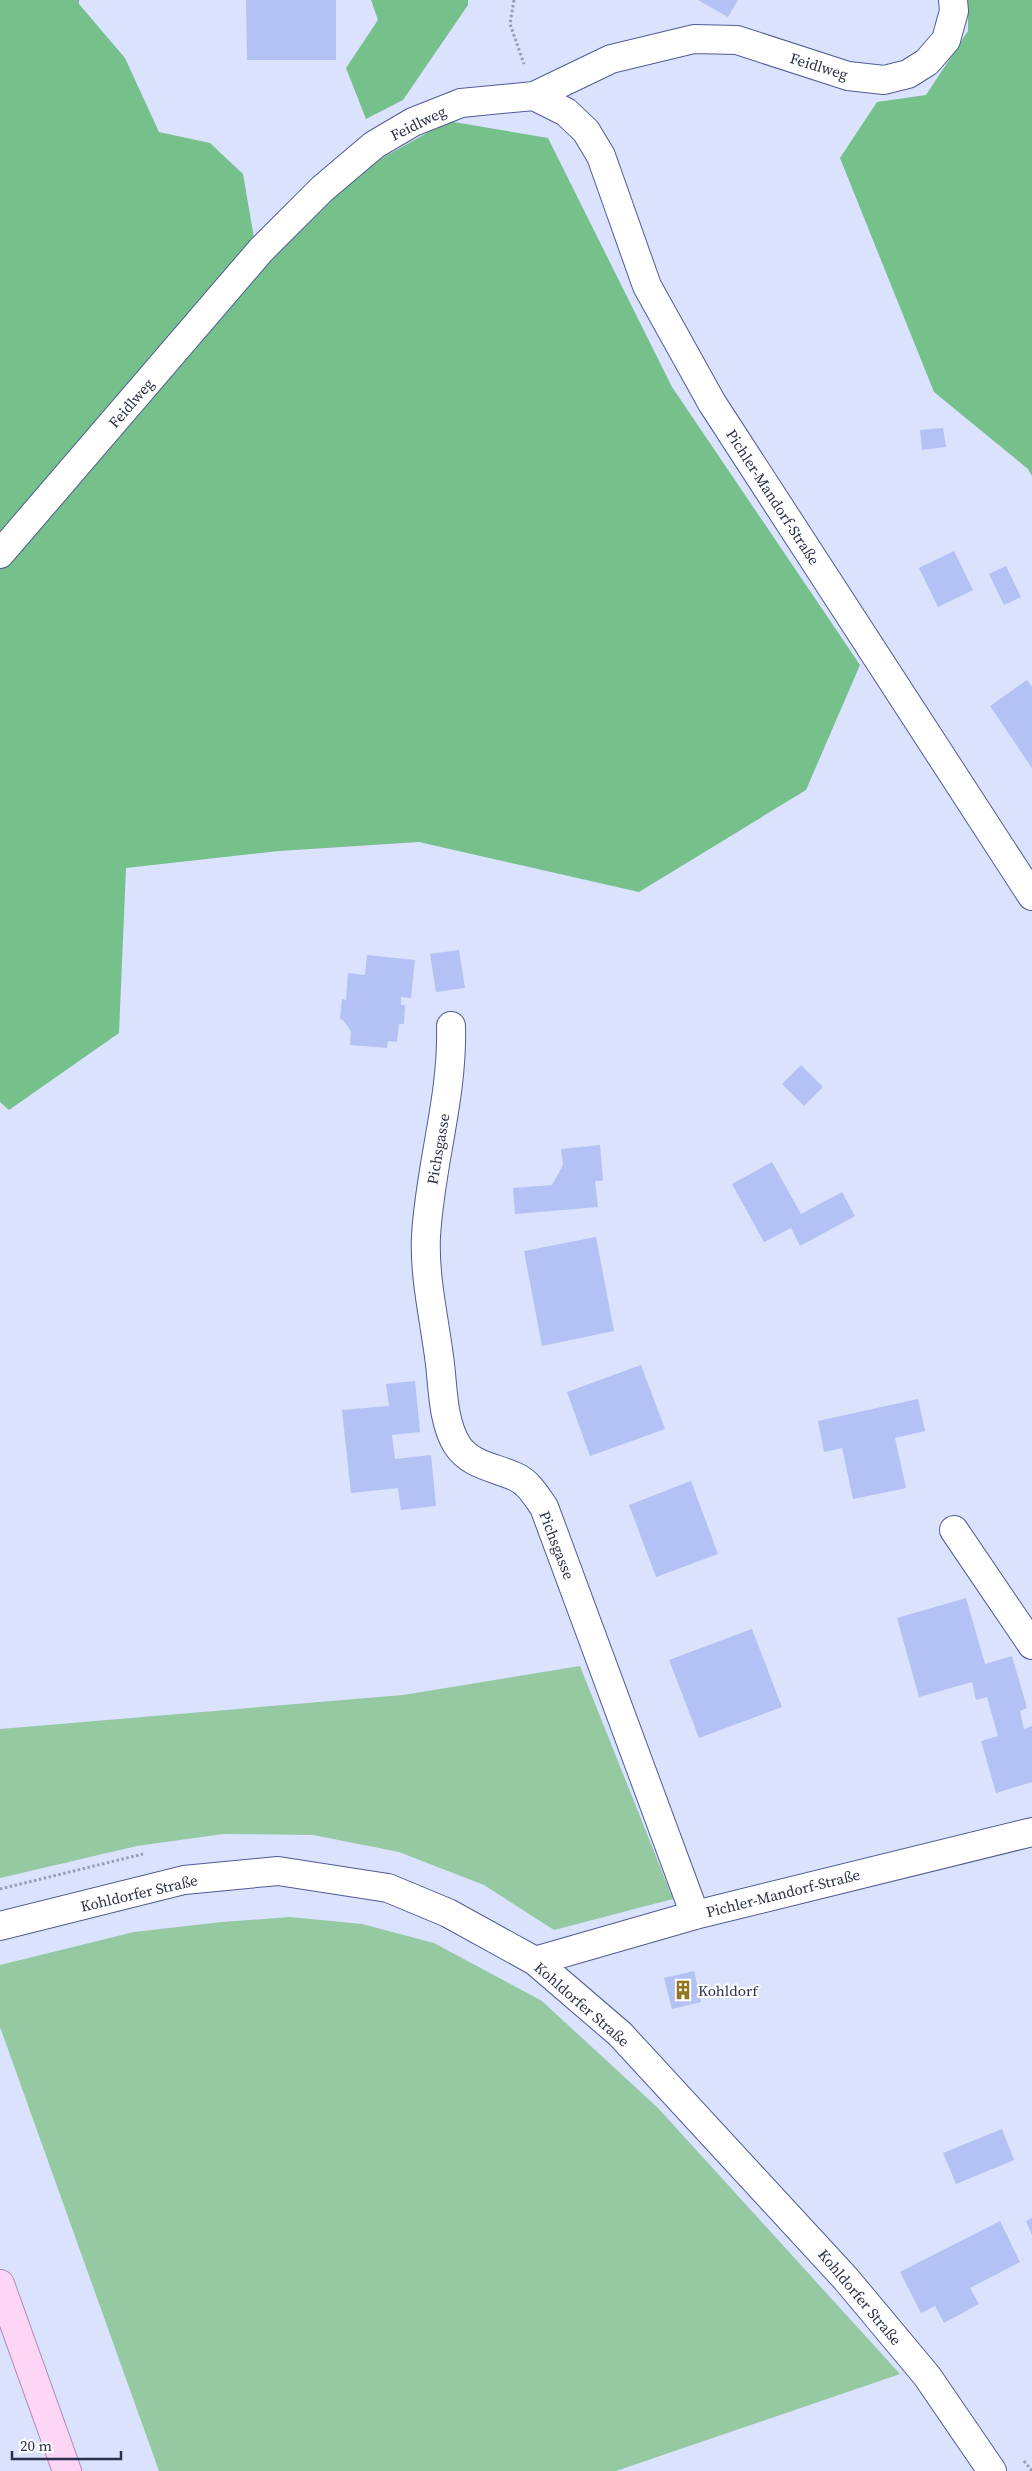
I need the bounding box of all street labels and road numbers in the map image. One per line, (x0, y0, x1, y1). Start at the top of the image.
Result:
street label: Feidlweg (787, 47, 851, 85)
street label: Feidlweg (387, 100, 450, 146)
street label: Feidlweg (104, 373, 159, 432)
street label: Pichler-Mandorf-Straße (721, 425, 825, 569)
street label: Pichsgasse (421, 1111, 455, 1186)
street label: Pichsgasse (534, 1508, 580, 1583)
street label: Pichler-Mandorf-Straße (704, 1864, 862, 1922)
street label: Kohldorfer Straße (78, 1869, 200, 1917)
street label: Kohldorfer Straße (530, 1957, 634, 2051)
street label: Kohldorfer Straße (813, 2244, 907, 2350)

